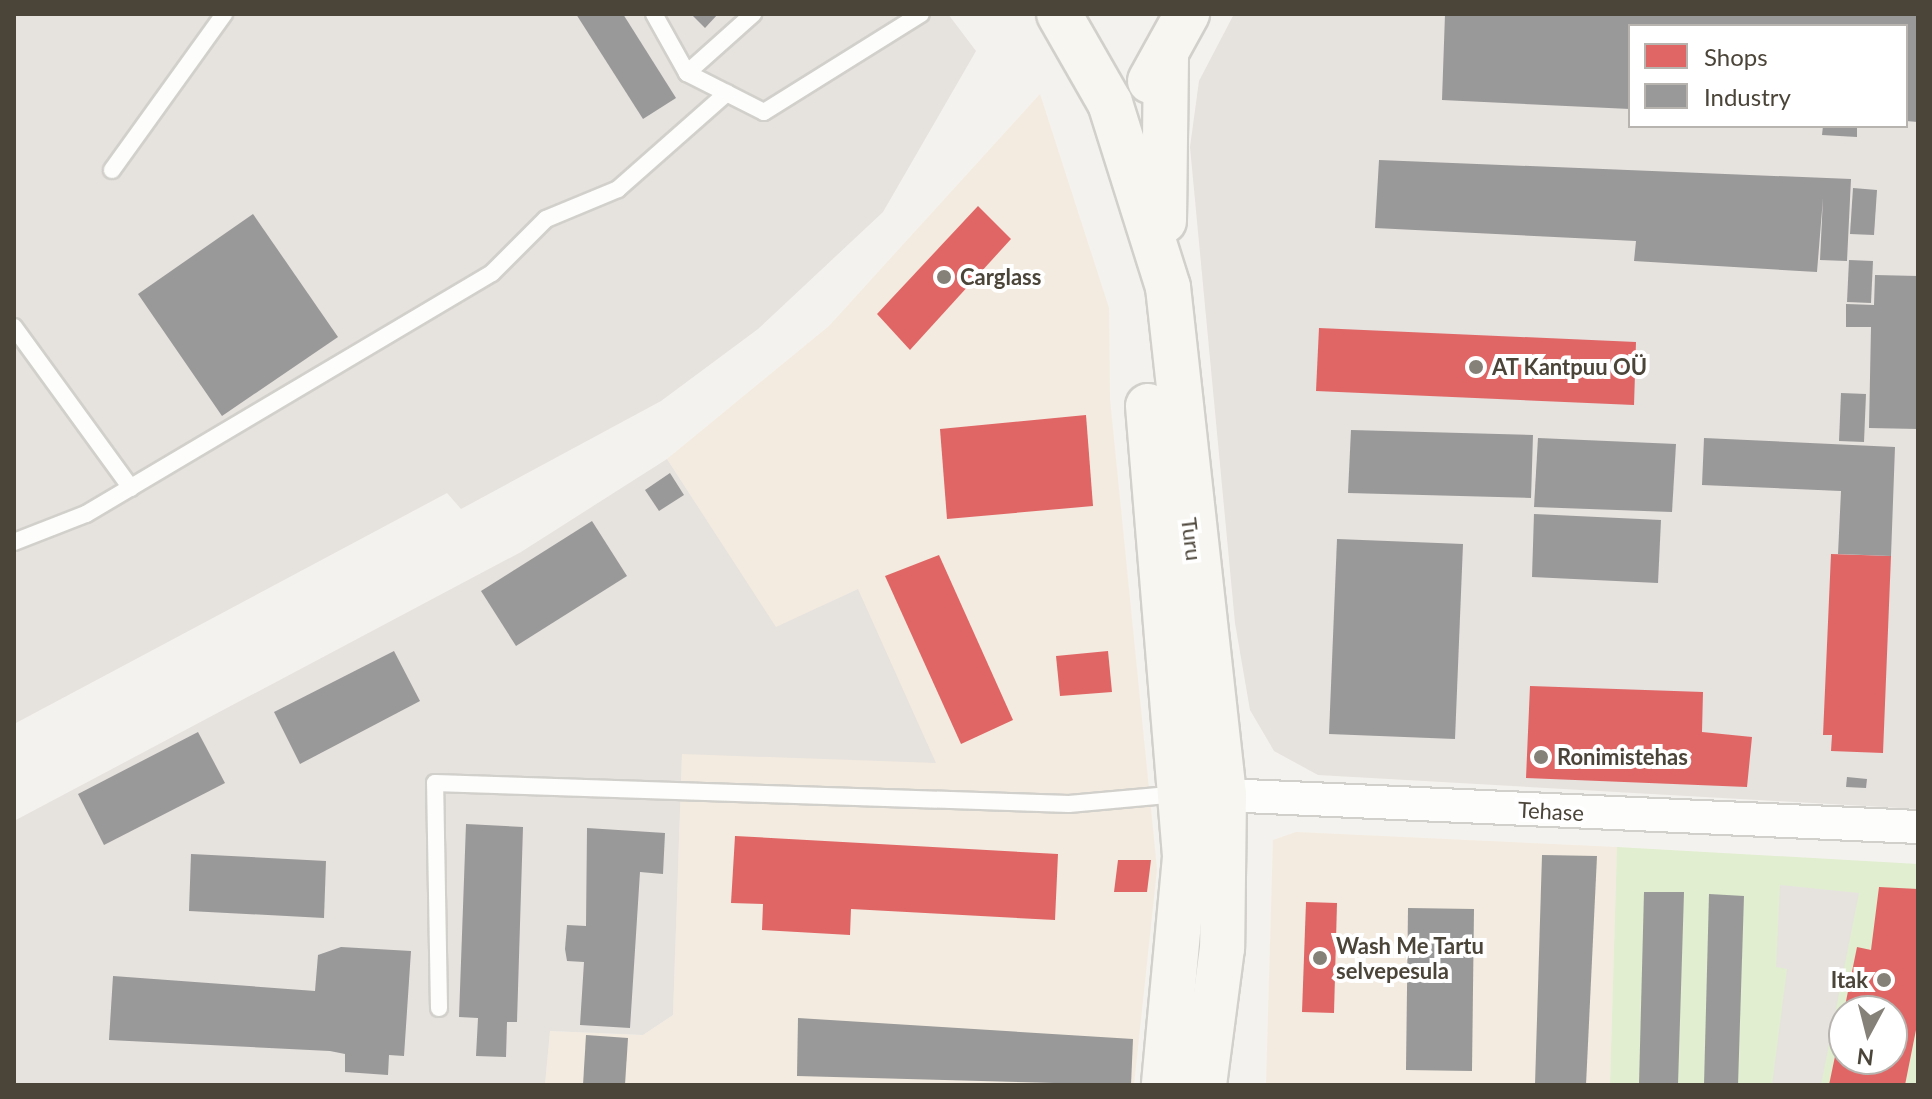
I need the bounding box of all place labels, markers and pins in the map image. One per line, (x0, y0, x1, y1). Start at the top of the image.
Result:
place label: Carglass (960, 264, 1041, 290)
marker: Carglass (935, 268, 953, 286)
place label: AT Kantpuu OÜ (1492, 354, 1648, 380)
marker: AT Kantpuu OÜ (1467, 358, 1485, 376)
place label: Ronimistehas (1557, 744, 1688, 770)
marker: Ronimistehas (1532, 748, 1550, 766)
place label: Wash Me Tartu selvepesula (1336, 932, 1485, 984)
marker: Wash Me Tartu selvepesula (1311, 949, 1329, 967)
place label: Itak (1831, 967, 1868, 993)
marker: Itak (1875, 971, 1893, 989)

